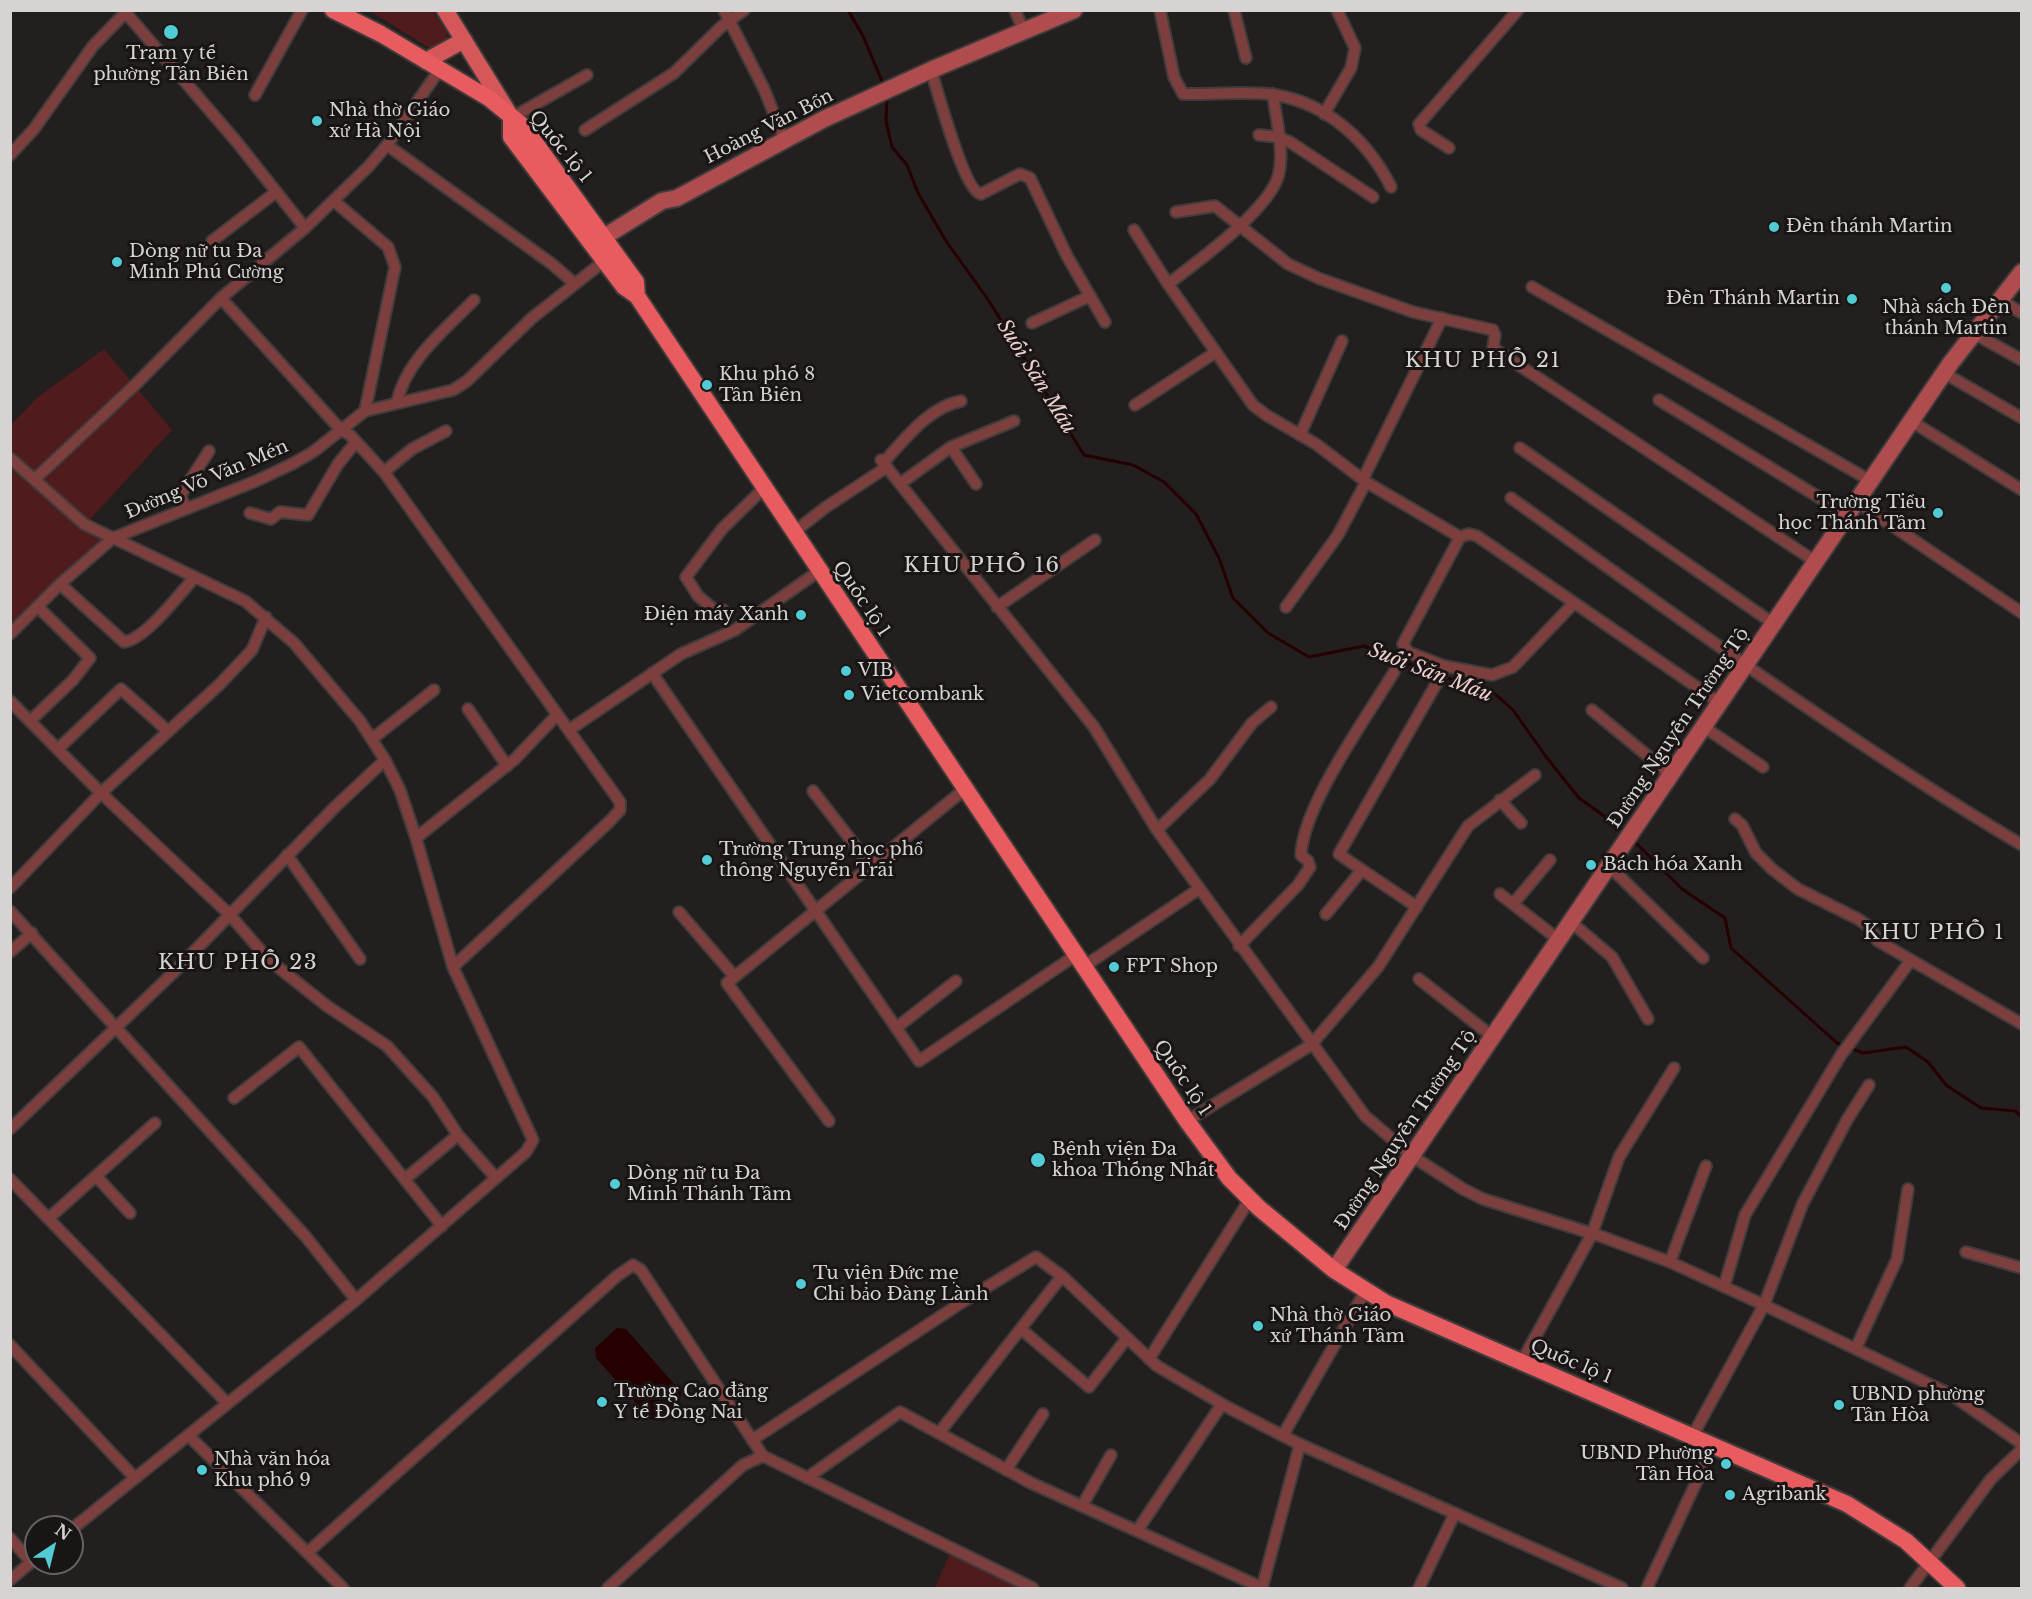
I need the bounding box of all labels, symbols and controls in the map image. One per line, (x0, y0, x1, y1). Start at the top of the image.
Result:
marker: Trạm y tế phường Tân Biên (162, 23, 180, 41)
place label: Trạm y tế phường Tân Biên (93, 43, 249, 86)
street label: Hoàng Văn Bổn (701, 85, 837, 169)
place label: Nhà thờ Giáo xứ Hà Nội (329, 100, 450, 142)
street label: Quốc lộ 1 (524, 107, 596, 187)
marker: Nhà thờ Giáo xứ Hà Nội (310, 114, 324, 128)
place label: Đền thánh Martin (1786, 216, 1952, 238)
marker: Đền thánh Martin (1767, 220, 1781, 234)
place label: Dòng nữ tu Đa Minh Phú Cường (129, 241, 284, 284)
marker: Dòng nữ tu Đa Minh Phú Cường (110, 255, 124, 269)
marker: Nhà sách Đền thánh Martin (1939, 281, 1953, 295)
place label: Đền Thánh Martin (1666, 288, 1840, 310)
marker: Đền Thánh Martin (1845, 292, 1859, 306)
place label: Nhà sách Đền thánh Martin (1882, 297, 2010, 340)
water label: Suối Săn Máu (991, 315, 1081, 439)
district label: KHU PHỐ 21 (1405, 348, 1561, 374)
place label: Khu phố 8 Tân Biên (719, 364, 815, 406)
marker: Khu phố 8 Tân Biên (700, 378, 714, 392)
street label: Đường Võ Văn Mén (122, 436, 292, 524)
place label: Trường Tiểu học Thánh Tâm (1778, 492, 1926, 534)
marker: Trường Tiểu học Thánh Tâm (1931, 506, 1945, 520)
district label: KHU PHỐ 16 (903, 553, 1061, 579)
street label: Quốc lộ 1 (828, 557, 894, 641)
place label: Điện máy Xanh (644, 604, 789, 626)
marker: Điện máy Xanh (794, 608, 808, 622)
street label: Đường Nguyễn Trường Tộ (1604, 624, 1754, 832)
water label: Suối Săn Máu (1365, 638, 1495, 708)
place label: VIB (858, 660, 893, 682)
marker: VIB (839, 664, 853, 678)
place label: Vietcombank (861, 684, 984, 706)
marker: Vietcombank (842, 688, 856, 702)
place label: Trường Trung học phổ thông Nguyễn Trãi (719, 839, 923, 882)
marker: Trường Trung học phổ thông Nguyễn Trãi (700, 853, 714, 867)
place label: Bách hóa Xanh (1603, 854, 1743, 876)
marker: Bách hóa Xanh (1584, 858, 1598, 872)
district label: KHU PHỐ 1 (1863, 920, 2005, 946)
district label: KHU PHỐ 23 (158, 950, 318, 976)
place label: FPT Shop (1126, 956, 1218, 978)
marker: FPT Shop (1107, 960, 1121, 974)
street label: Đường Nguyễn Trường Tộ (1331, 1026, 1481, 1234)
street label: Quốc lộ 1 (1149, 1036, 1215, 1120)
place label: Bệnh viện Đa khoa Thống Nhất (1052, 1139, 1215, 1182)
marker: Bệnh viện Đa khoa Thống Nhất (1029, 1151, 1047, 1169)
place label: Dòng nữ tu Đa Minh Thánh Tâm (627, 1163, 792, 1206)
marker: Dòng nữ tu Đa Minh Thánh Tâm (608, 1177, 622, 1191)
place label: Tu viện Đức mẹ Chỉ bảo Đàng Lành (813, 1263, 989, 1306)
marker: Tu viện Đức mẹ Chỉ bảo Đàng Lành (794, 1277, 808, 1291)
place label: Nhà thờ Giáo xứ Thánh Tâm (1270, 1305, 1405, 1348)
marker: Nhà thờ Giáo xứ Thánh Tâm (1251, 1319, 1265, 1333)
street label: Quốc lộ 1 (1527, 1335, 1615, 1389)
place label: Trường Cao đẳng Y tế Đồng Nai (614, 1381, 768, 1424)
place label: UBND phường Tân Hòa (1851, 1384, 1985, 1426)
marker: Trường Cao đẳng Y tế Đồng Nai (595, 1395, 609, 1409)
marker: UBND phường Tân Hòa (1832, 1398, 1846, 1412)
place label: UBND Phường Tân Hòa (1580, 1443, 1714, 1486)
place label: Nhà văn hóa Khu phố 9 (214, 1449, 330, 1492)
marker: UBND Phường Tân Hòa (1719, 1457, 1733, 1471)
marker: Nhà văn hóa Khu phố 9 (195, 1463, 209, 1477)
place label: Agribank (1742, 1484, 1827, 1506)
marker: Agribank (1723, 1488, 1737, 1502)
north arrow (24, 1515, 84, 1575)
text: N (51, 1519, 75, 1544)

